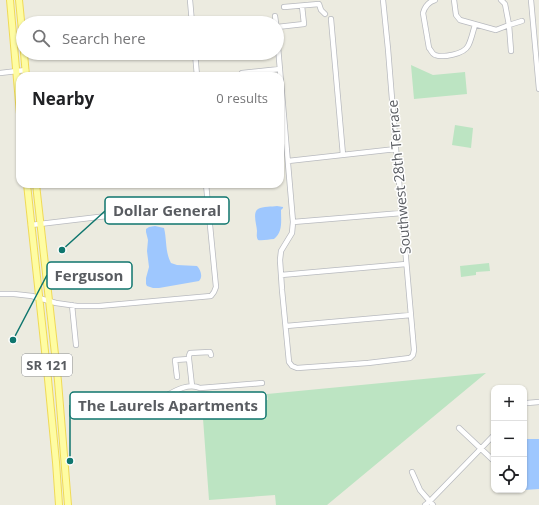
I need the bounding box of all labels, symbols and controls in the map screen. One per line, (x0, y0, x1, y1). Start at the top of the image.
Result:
search box (16, 16, 284, 60)
icon: search (30, 27, 52, 49)
text: Search here (62, 28, 146, 48)
text: Nearby (32, 87, 94, 110)
text: 0 results (216, 89, 268, 107)
street label: Southwest 28th Terrace (382, 99, 415, 255)
callout: Dollar General (105, 197, 229, 224)
text: Dollar General (113, 200, 221, 220)
callout: Ferguson (47, 262, 132, 289)
text: Ferguson (55, 265, 123, 285)
road number: SR 121 (22, 354, 72, 376)
map controls (491, 385, 527, 493)
button: + (491, 385, 527, 421)
callout: The Laurels Apartments (70, 392, 266, 419)
text: The Laurels Apartments (78, 395, 258, 415)
button: − (491, 421, 527, 457)
button: locate (491, 457, 527, 493)

